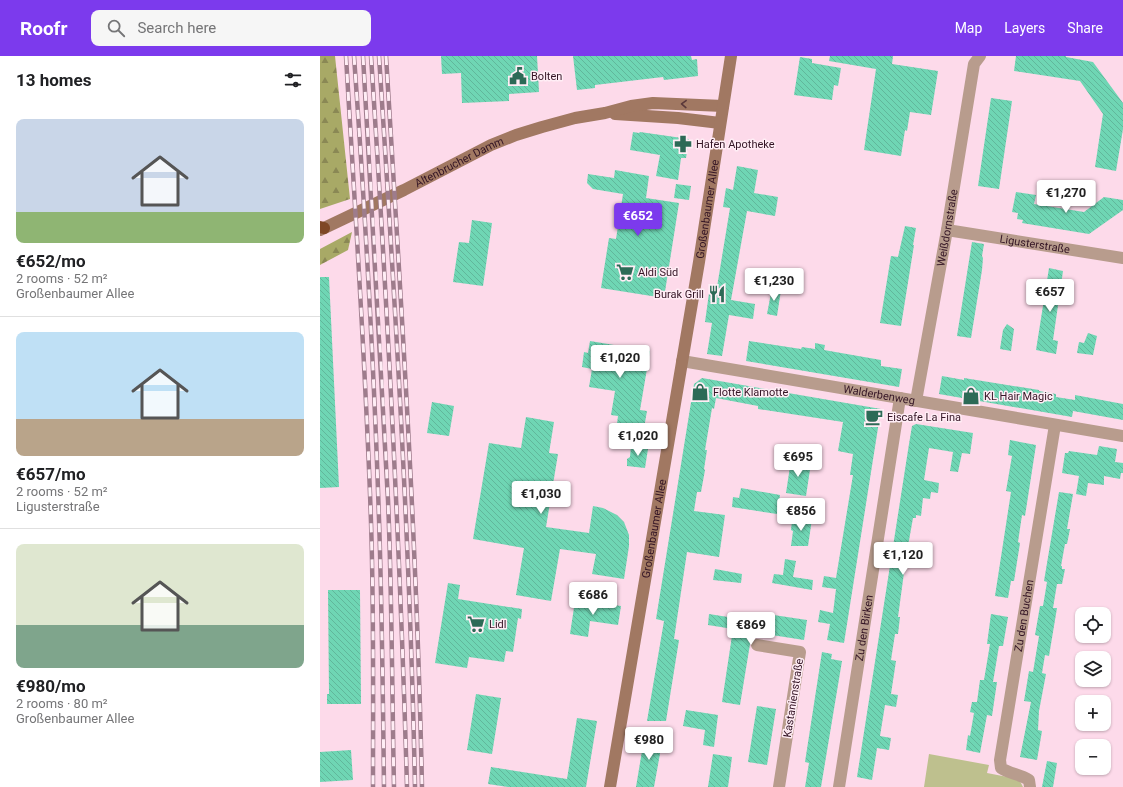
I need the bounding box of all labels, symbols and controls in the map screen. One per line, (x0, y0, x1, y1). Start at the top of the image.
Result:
search box (91, 10, 371, 46)
text: Roofr (20, 17, 67, 40)
icon: search (105, 17, 127, 39)
text: Search here (137, 19, 216, 37)
text: Map (955, 20, 982, 36)
text: Layers (1004, 20, 1045, 36)
text: Share (1067, 20, 1103, 36)
public building icon: Bolten (508, 66, 528, 86)
icon: filters (282, 69, 304, 91)
text: 13 homes (16, 70, 92, 90)
place label: Bolten (531, 70, 562, 83)
one-way arrow (681, 99, 687, 108)
pharmacy icon: Hafen Apotheke (673, 134, 693, 154)
street label: Altenbrucher Damm (413, 135, 506, 190)
place label: Hafen Apotheke (696, 138, 775, 151)
icon: home (124, 145, 196, 217)
street label: Großenbaumer Allee (694, 158, 722, 260)
pin: €1,270 (1033, 180, 1099, 214)
text: €1,270 (1046, 185, 1086, 200)
street label: Weißdornstraße (935, 188, 961, 268)
pin: €652 (614, 203, 662, 237)
text: €652 (623, 208, 653, 223)
street label: Ligusterstraße (999, 232, 1071, 256)
text: €652/mo (16, 251, 86, 271)
supermarket icon: Aldi Süd (615, 262, 635, 282)
place label: Aldi Süd (638, 266, 678, 279)
pin: €1,230 (741, 268, 807, 302)
text: 2 rooms · 52 m² (16, 271, 108, 286)
text: €1,230 (754, 273, 794, 288)
pin: €657 (1026, 279, 1074, 313)
restaurant icon: Burak Grill (707, 284, 727, 304)
text: €657 (1035, 284, 1065, 299)
text: Großenbaumer Allee (16, 286, 134, 301)
place label: Burak Grill (654, 288, 704, 301)
pin: €1,020 (587, 345, 653, 379)
text: €1,020 (600, 350, 640, 365)
icon: home (124, 358, 196, 430)
shop icon: Flotte Klamotte (690, 382, 710, 402)
street label: Walderbenweg (842, 383, 916, 408)
place label: Flotte Klamotte (713, 386, 788, 399)
shop icon: KL Hair Magic (961, 386, 981, 406)
place label: KL Hair Magic (984, 390, 1053, 403)
cafe icon: Eiscafe La Fina (864, 407, 884, 427)
place label: Eiscafe La Fina (887, 411, 961, 424)
pin: €1,020 (605, 423, 671, 457)
text: €1,020 (618, 428, 658, 443)
pin: €695 (774, 444, 822, 478)
text: €695 (783, 449, 813, 464)
text: €657/mo (16, 464, 86, 484)
street label: Großenbaumer Allee (639, 478, 669, 579)
pin: €1,030 (508, 481, 574, 515)
text: 2 rooms · 52 m² (16, 484, 108, 499)
text: €1,030 (521, 486, 561, 501)
pin: €856 (777, 498, 825, 532)
text: Ligusterstraße (16, 499, 100, 514)
text: €856 (786, 503, 816, 518)
pin: €1,120 (870, 542, 936, 576)
text: €1,120 (883, 547, 923, 562)
icon: home (124, 570, 196, 642)
street label: Zu den Buchen (1012, 579, 1037, 653)
pin: €686 (569, 582, 617, 616)
text: €686 (578, 587, 608, 602)
street label: Zu den Birken (853, 594, 876, 662)
map controls (1075, 607, 1111, 775)
button: locate (1075, 607, 1111, 643)
pin: €869 (727, 612, 775, 646)
supermarket icon: Lidl (466, 614, 486, 634)
text: €869 (736, 617, 766, 632)
place label: Lidl (489, 618, 506, 631)
button: layers (1075, 651, 1111, 687)
street label: Kastanienstraße (781, 657, 806, 739)
text: €980/mo (16, 676, 86, 696)
button: + (1075, 695, 1111, 731)
text: 2 rooms · 80 m² (16, 696, 108, 711)
text: Großenbaumer Allee (16, 711, 134, 726)
pin: €980 (625, 727, 673, 761)
text: €980 (634, 732, 664, 747)
button: − (1075, 739, 1111, 775)

